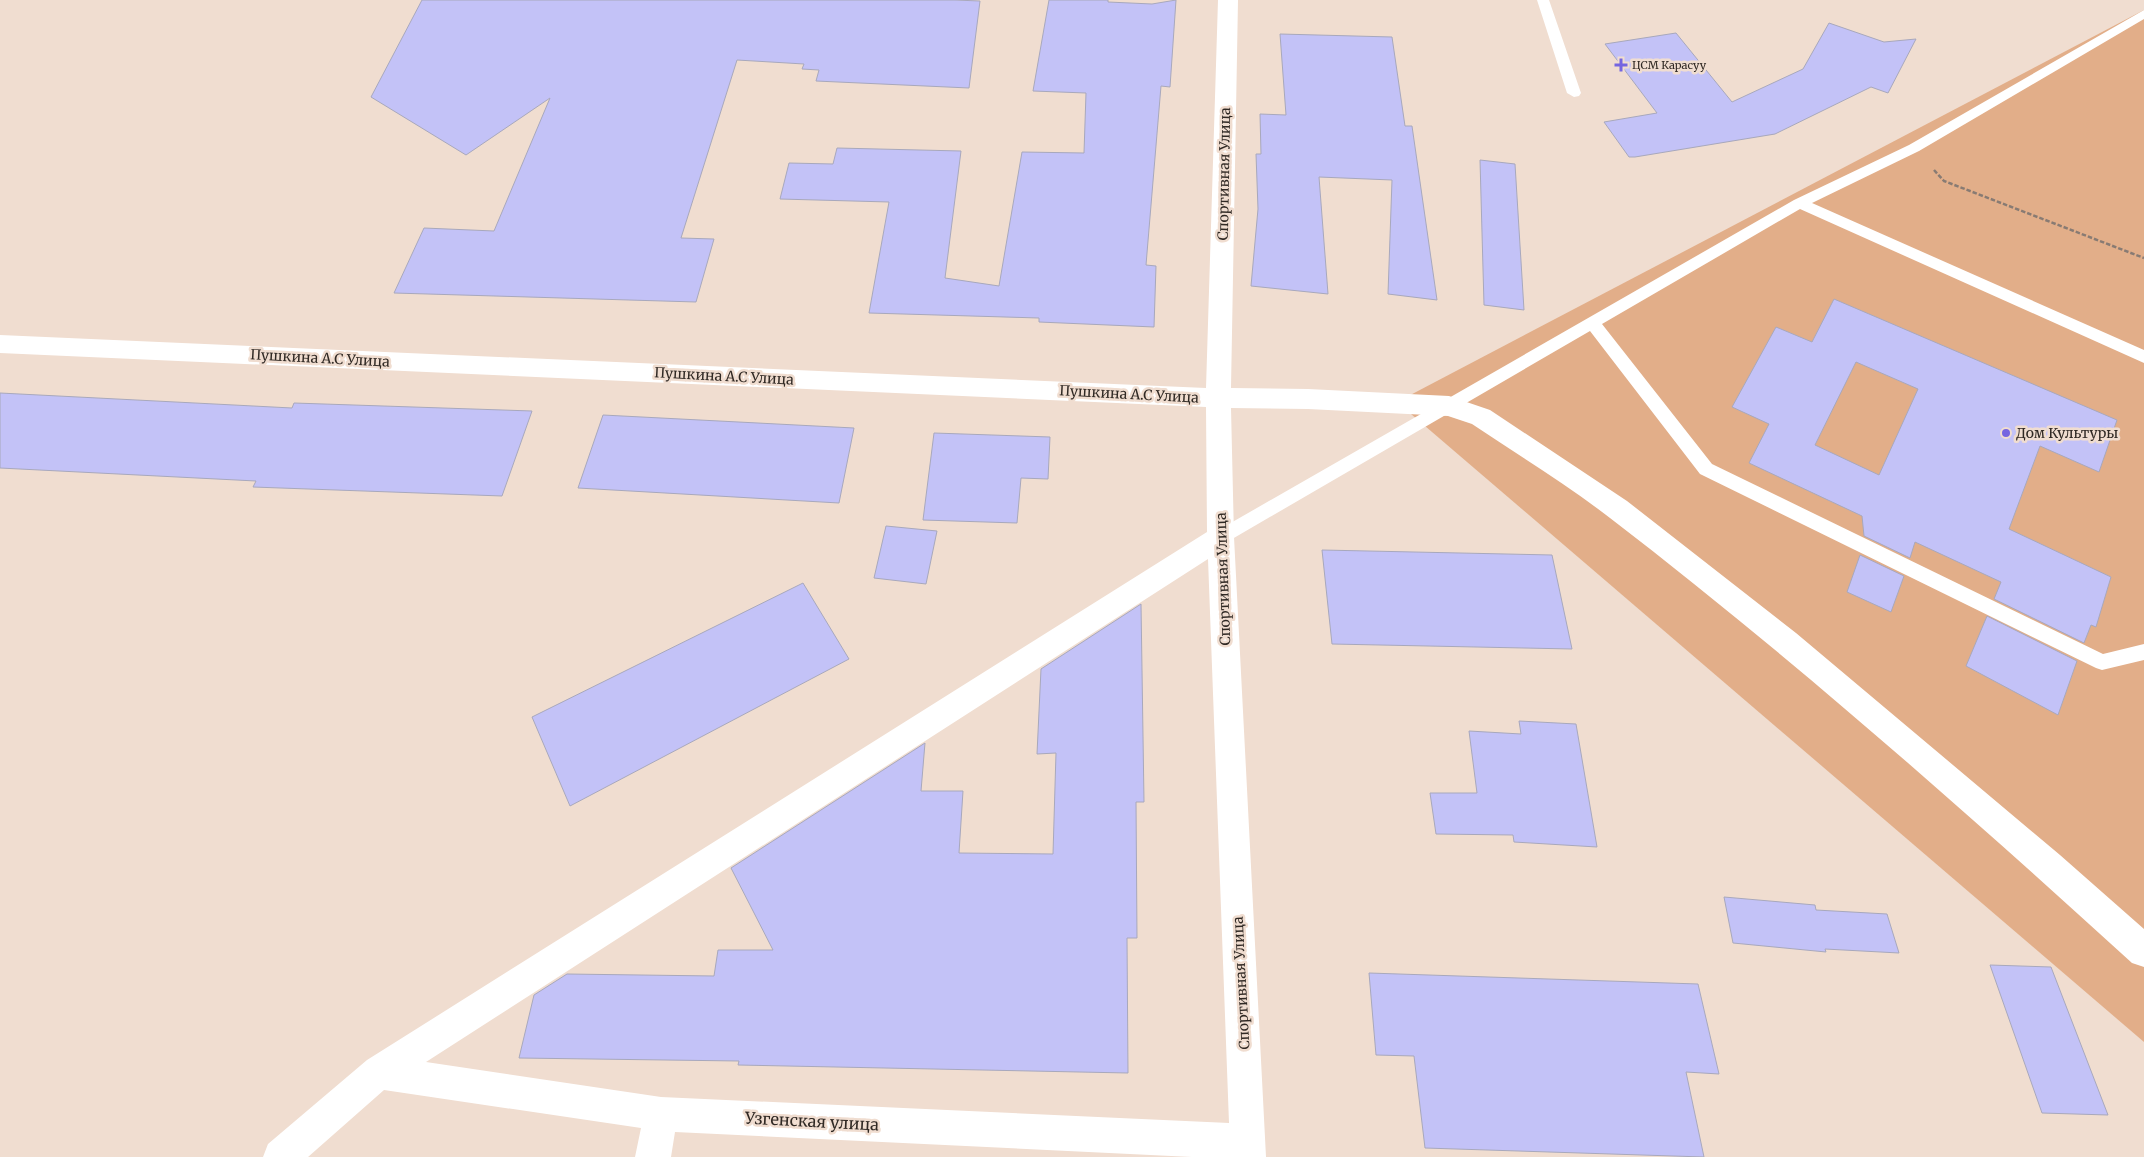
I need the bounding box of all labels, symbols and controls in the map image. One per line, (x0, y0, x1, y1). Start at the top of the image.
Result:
marker: ЦСМ Карасуу (1614, 58, 1628, 72)
place label: ЦСМ Карасуу (1632, 58, 1707, 72)
street label: Спортивная Улица (1214, 107, 1234, 241)
street label: Пушкина А.С Улица (250, 345, 391, 371)
street label: Пушкина А.С Улица (654, 363, 795, 389)
street label: Пушкина А.С Улица (1059, 381, 1200, 407)
place label: Дом Культуры (2016, 424, 2118, 442)
marker: Дом Культуры (2000, 427, 2012, 439)
street label: Спортивная Улица (1212, 512, 1234, 646)
street label: Спортивная Улица (1229, 916, 1253, 1050)
street label: Узгенская улица (744, 1107, 880, 1135)

